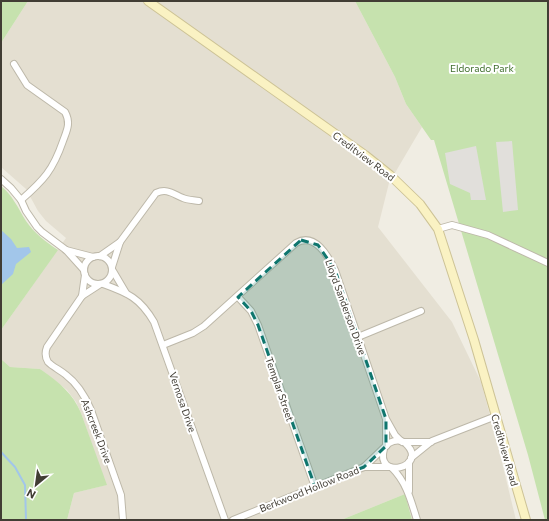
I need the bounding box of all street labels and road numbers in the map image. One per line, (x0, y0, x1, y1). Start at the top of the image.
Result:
street label: Creditview Road (331, 129, 398, 183)
street label: Lloyd Sanderson Drive (323, 258, 369, 356)
street label: Templar Street (263, 355, 297, 423)
street label: Vernosa Drive (167, 370, 199, 434)
street label: Ashcreek Drive (79, 397, 115, 465)
street label: Creditview Road (489, 413, 521, 488)
street label: Berkwood Hollow Road (257, 463, 361, 514)

